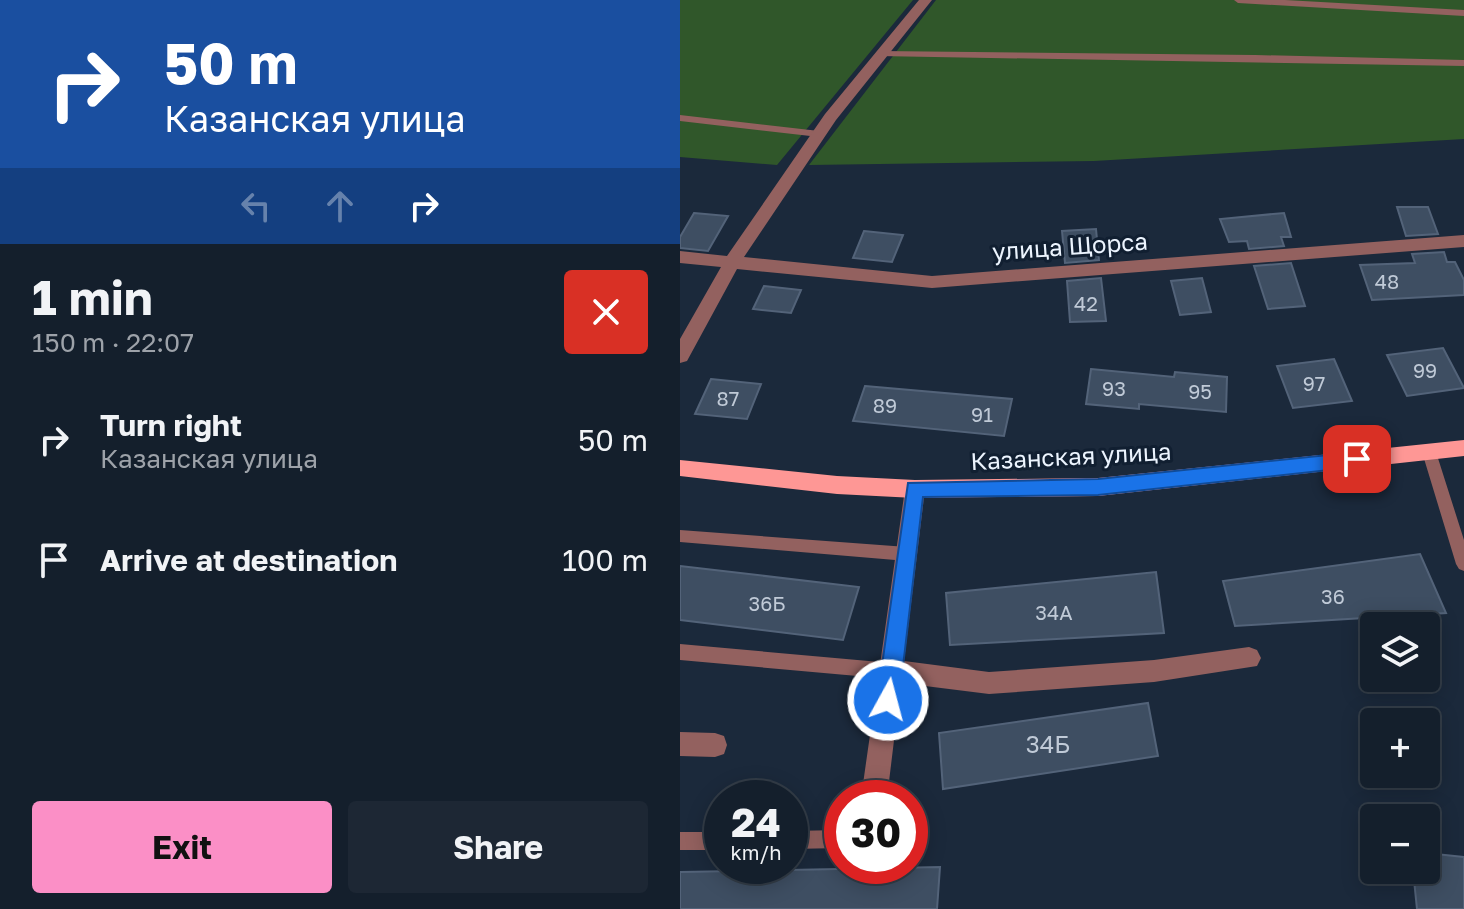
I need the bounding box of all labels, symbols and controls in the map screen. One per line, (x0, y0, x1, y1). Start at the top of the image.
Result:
text: 50 m (164, 29, 298, 96)
icon: right (32, 32, 136, 136)
text: Казанская улица (164, 97, 466, 140)
icon: left (234, 184, 278, 228)
icon: ahead (318, 184, 362, 228)
icon: right (402, 184, 446, 228)
street label: улица Щорса (991, 226, 1149, 265)
text: 1 min (32, 268, 153, 326)
house number: 48 (1375, 269, 1399, 293)
button: close (564, 270, 648, 354)
house number: 42 (1074, 291, 1098, 315)
text: 150 m · 22:07 (32, 327, 194, 358)
house number: 99 (1413, 358, 1437, 382)
house number: 97 (1303, 371, 1325, 395)
house number: 93 (1102, 376, 1126, 400)
house number: 95 (1188, 379, 1212, 403)
house number: 87 (717, 386, 739, 410)
house number: 89 (873, 393, 897, 417)
house number: 91 (971, 402, 993, 426)
text: Turn right (100, 407, 242, 443)
icon: right (32, 418, 76, 462)
text: 50 m (578, 422, 648, 458)
pin (1323, 425, 1391, 493)
street label: Казанская улица (970, 436, 1172, 475)
icon: arrive (1335, 437, 1379, 481)
text: Казанская улица (100, 443, 318, 474)
icon: arrive (32, 538, 76, 582)
text: Arrive at destination (100, 542, 397, 578)
text: 100 m (562, 542, 648, 578)
house number: 36 (1321, 584, 1345, 608)
house number: 36Б (748, 591, 786, 615)
house number: 34А (1035, 600, 1073, 624)
map controls (1360, 612, 1440, 884)
button: layers (1360, 612, 1440, 692)
position arrow (846, 658, 930, 742)
button: + (1360, 708, 1440, 788)
house number: 34Б (1026, 729, 1070, 758)
speed limit sign: 30 (824, 780, 928, 884)
text: 24 (731, 798, 781, 846)
button: Exit (32, 801, 332, 893)
button: Share (348, 801, 648, 893)
button: − (1360, 804, 1440, 884)
text: km/h (731, 840, 781, 864)

